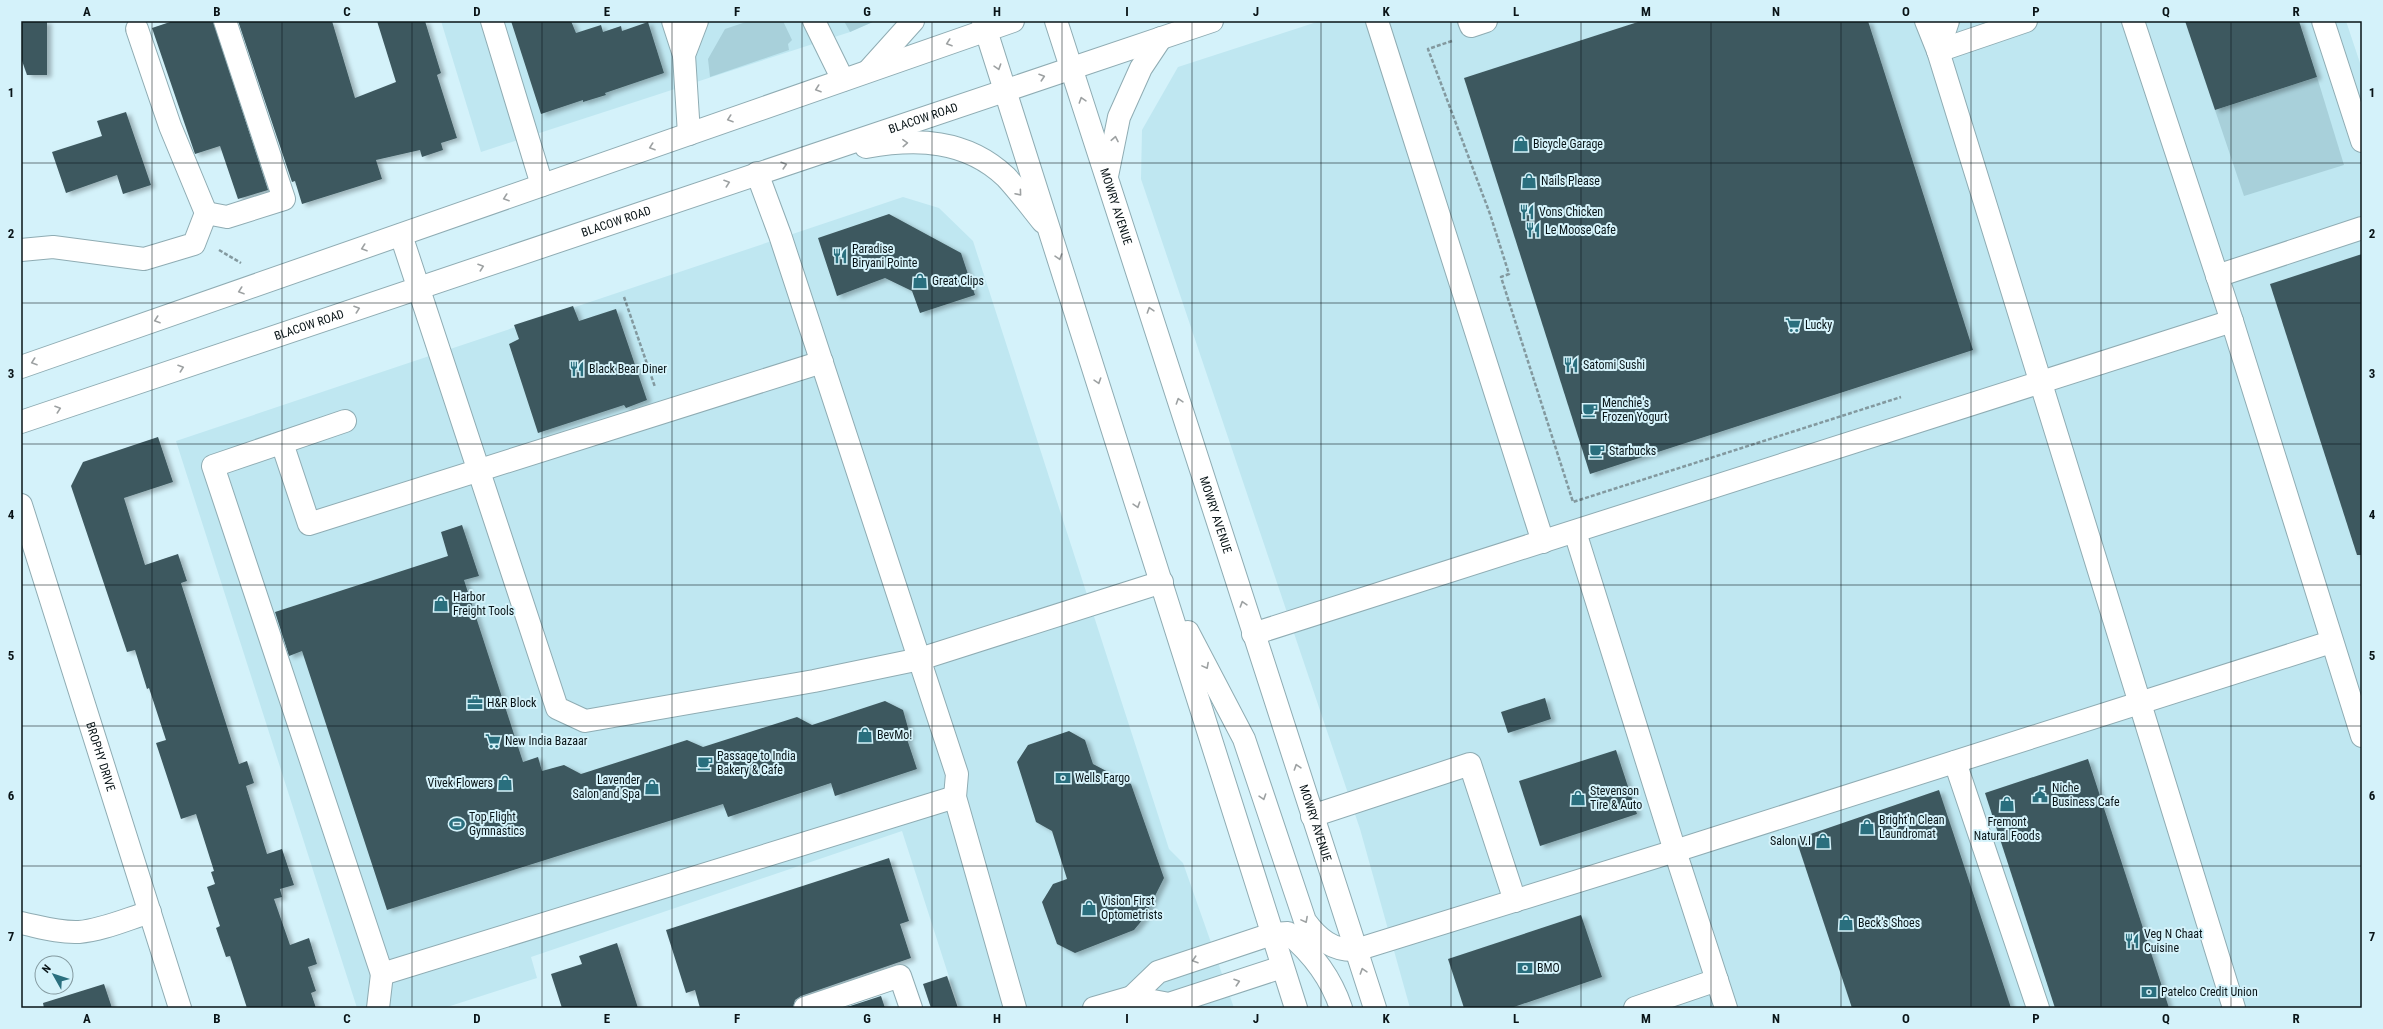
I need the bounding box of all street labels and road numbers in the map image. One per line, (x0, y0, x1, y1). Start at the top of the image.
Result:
street label: BLACOW ROAD (887, 100, 960, 136)
street label: MOWRY AVENUE (1097, 166, 1135, 247)
street label: BLACOW ROAD (580, 203, 653, 240)
street label: BLACOW ROAD (273, 307, 346, 343)
street label: MOWRY AVENUE (1197, 475, 1235, 555)
street label: BROPHY DRIVE (83, 720, 118, 793)
street label: MOWRY AVENUE (1296, 783, 1334, 863)

